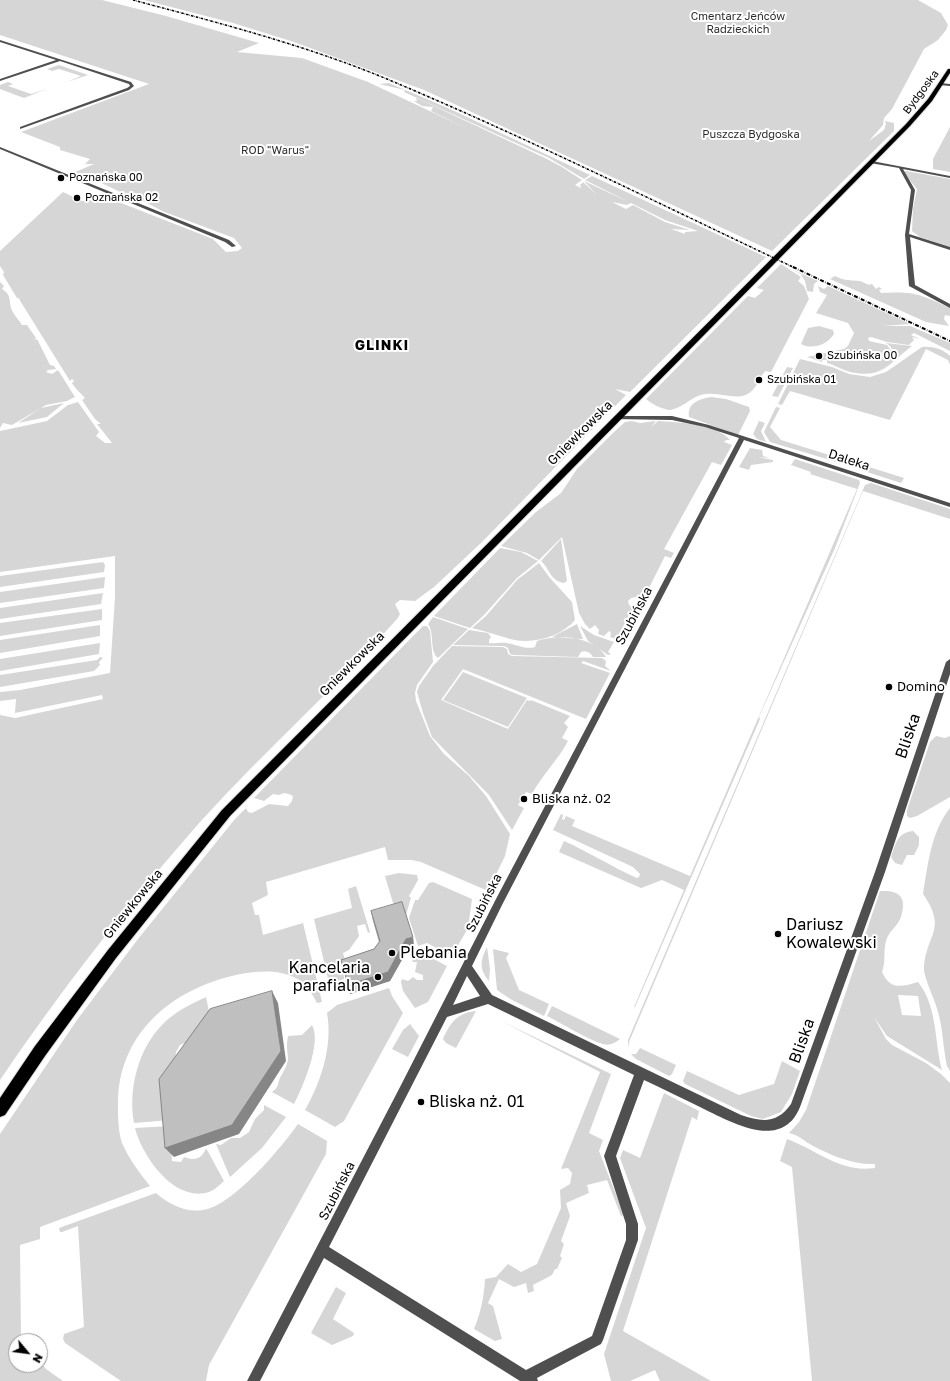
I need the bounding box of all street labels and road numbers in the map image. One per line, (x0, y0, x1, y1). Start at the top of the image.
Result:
street label: Bydgoska (900, 67, 942, 117)
street label: Gniewkowska (544, 397, 616, 469)
street label: Daleka (826, 446, 872, 474)
street label: Szubińska (612, 584, 656, 648)
street label: Gniewkowska (316, 628, 388, 700)
street label: Bliska (891, 711, 925, 761)
street label: Gniewkowska (100, 866, 166, 942)
street label: Szubińska (463, 871, 505, 935)
street label: Bliska (785, 1016, 819, 1066)
street label: Szubińska (316, 1159, 358, 1223)

